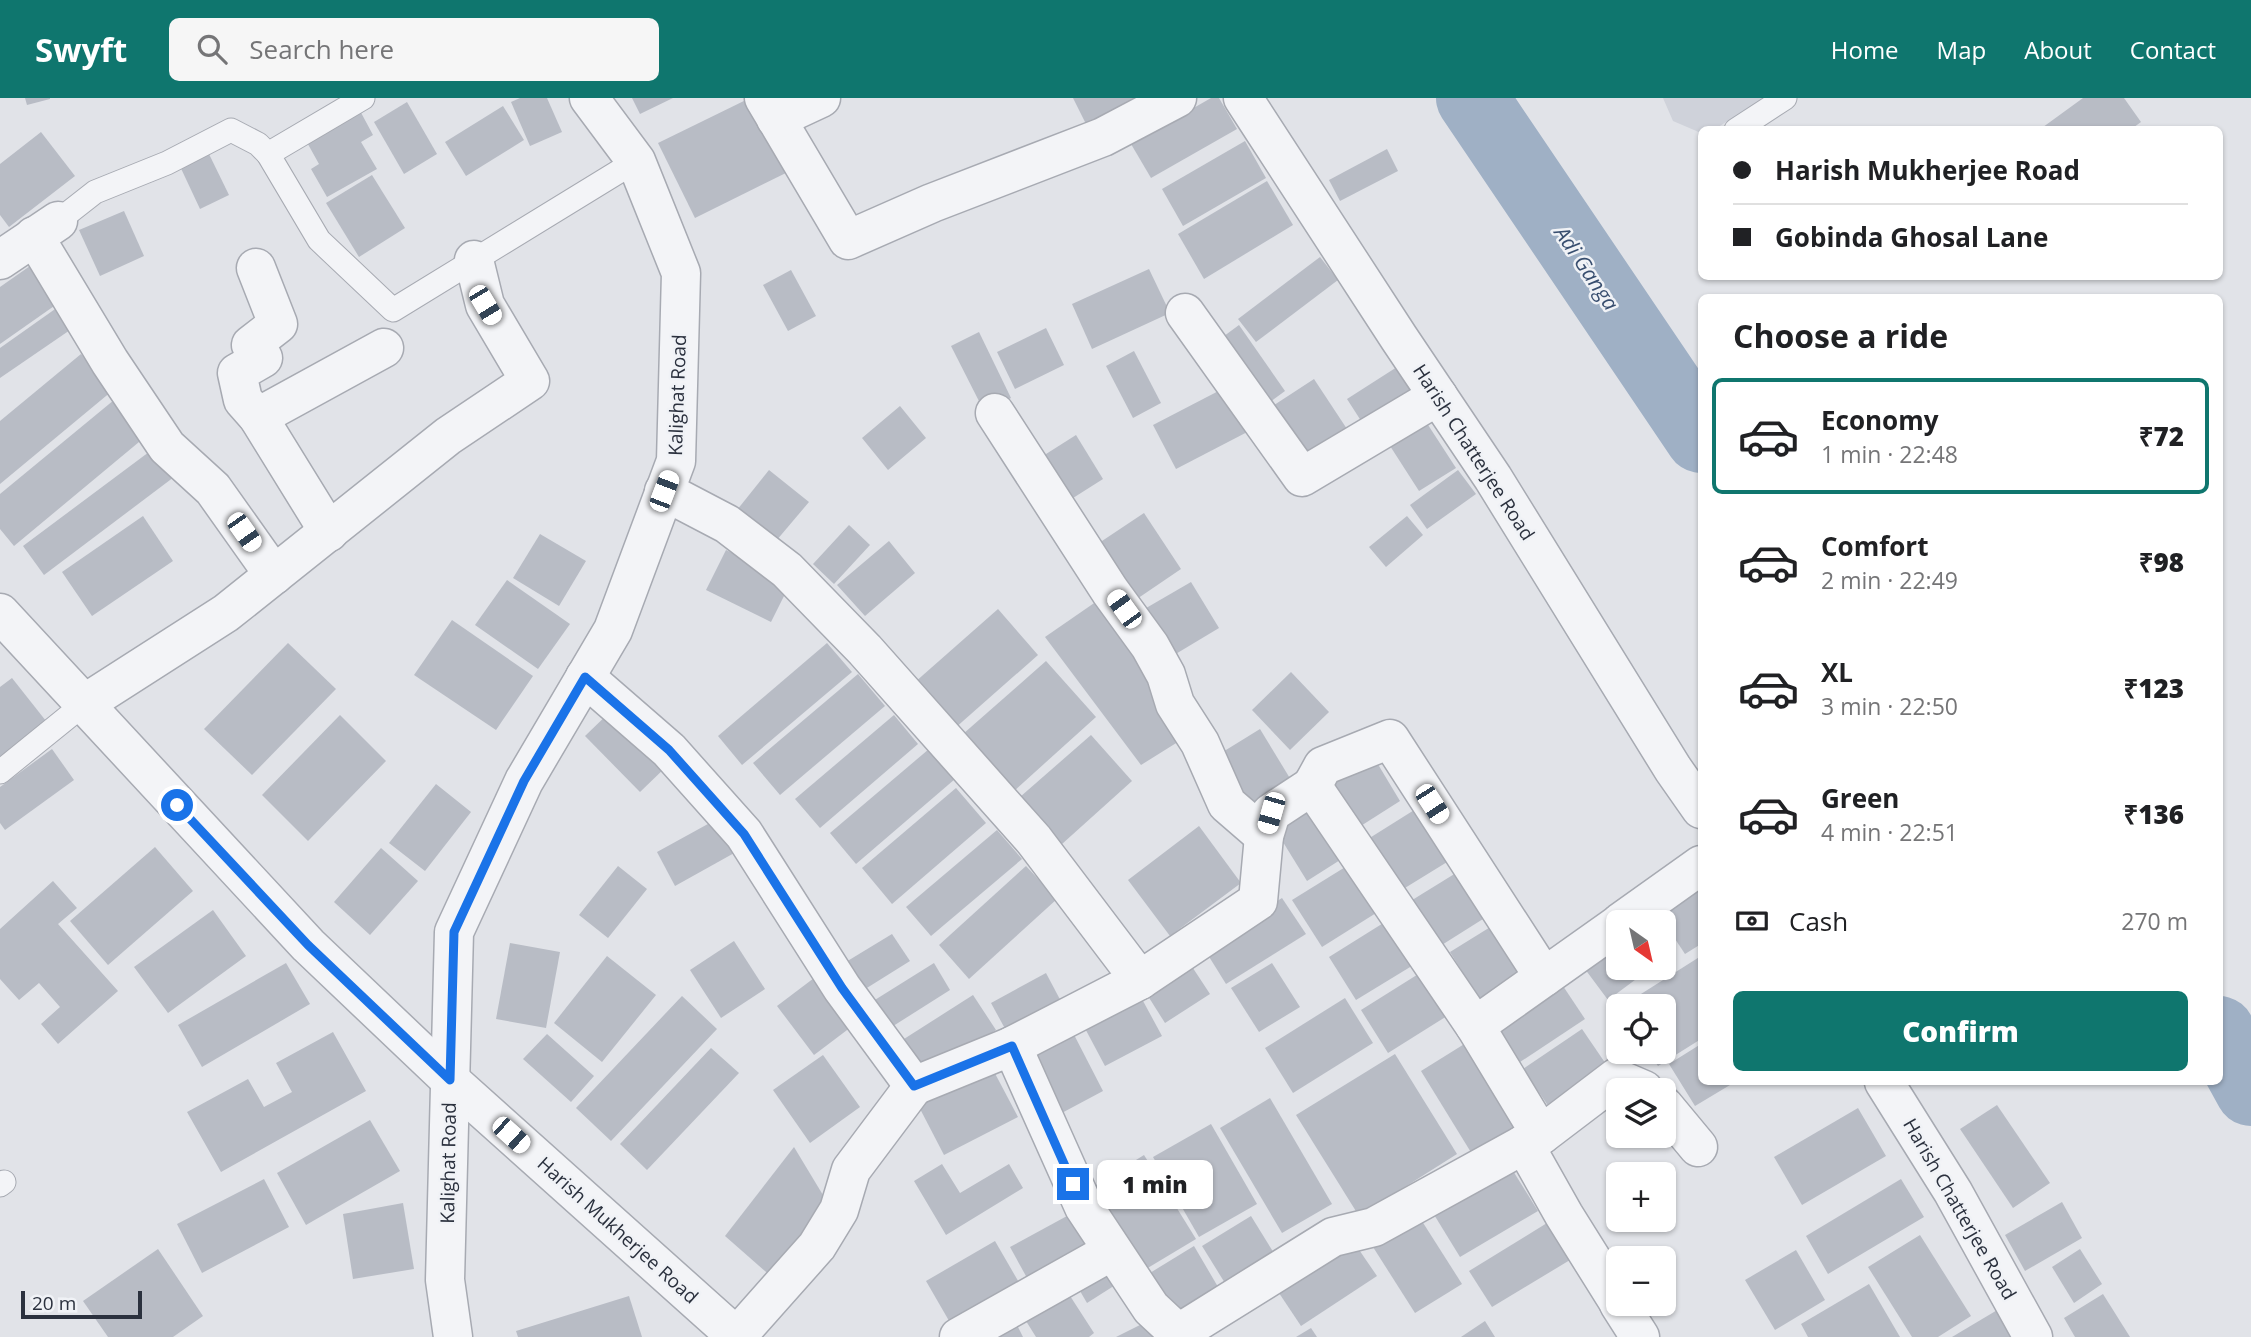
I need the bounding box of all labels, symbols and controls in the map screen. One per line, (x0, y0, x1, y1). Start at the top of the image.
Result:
search box (169, 18, 659, 81)
text: Swyft (35, 27, 127, 72)
icon: search (193, 30, 231, 68)
text: Search here (249, 31, 394, 67)
text: Home (1831, 33, 1899, 66)
text: Map (1937, 33, 1986, 66)
text: About (2024, 33, 2092, 66)
text: Contact (2130, 33, 2216, 66)
text: Harish Mukherjee Road (1775, 152, 2080, 188)
water label: Adi Ganga (1548, 219, 1625, 316)
text: Gobinda Ghosal Lane (1775, 219, 2048, 255)
car (466, 282, 505, 328)
text: Choose a ride (1733, 314, 1948, 357)
street label: Kalighat Road (662, 334, 692, 456)
street label: Harish Chatterjee Road (1407, 359, 1541, 545)
text: Economy (1821, 402, 1939, 438)
icon: car (1737, 405, 1800, 468)
text: ₹72 (2139, 418, 2184, 454)
text: 1 min · 22:48 (1821, 438, 1958, 470)
car (647, 468, 682, 514)
car (224, 509, 265, 555)
text: Comfort (1821, 528, 1928, 564)
icon: car (1737, 531, 1800, 594)
text: ₹98 (2139, 544, 2184, 580)
text: 2 min · 22:49 (1821, 564, 1958, 596)
car (1104, 586, 1145, 632)
text: XL (1821, 654, 1853, 690)
icon: car (1737, 657, 1800, 720)
text: ₹123 (2123, 670, 2184, 706)
text: 3 min · 22:50 (1821, 690, 1958, 722)
text: Green (1821, 780, 1899, 816)
car (1412, 781, 1453, 827)
icon: car (1737, 783, 1800, 846)
route start (161, 789, 193, 821)
car (1256, 790, 1287, 836)
text: ₹136 (2123, 796, 2184, 832)
text: 4 min · 22:51 (1821, 816, 1958, 848)
icon: cash (1733, 902, 1771, 940)
text: Cash (1789, 903, 1848, 939)
text: 270 m (2121, 905, 2188, 937)
north arrow (1606, 910, 1676, 980)
map controls (1606, 910, 1676, 1316)
button: Confirm (1733, 991, 2188, 1071)
button: locate (1606, 994, 1676, 1064)
button: layers (1606, 1078, 1676, 1148)
street label: Kalighat Road (434, 1102, 462, 1224)
car (489, 1113, 534, 1157)
street label: Harish Chatterjee Road (1897, 1114, 2023, 1304)
street label: Harish Mukherjee Road (532, 1151, 704, 1309)
callout: 1 min (1098, 1160, 1213, 1208)
button: + (1606, 1162, 1676, 1232)
route end (1057, 1168, 1089, 1200)
text: 1 min (1122, 1168, 1188, 1200)
button: − (1606, 1246, 1676, 1316)
scale bar (21, 1288, 142, 1320)
text: 20 m (32, 1290, 76, 1316)

